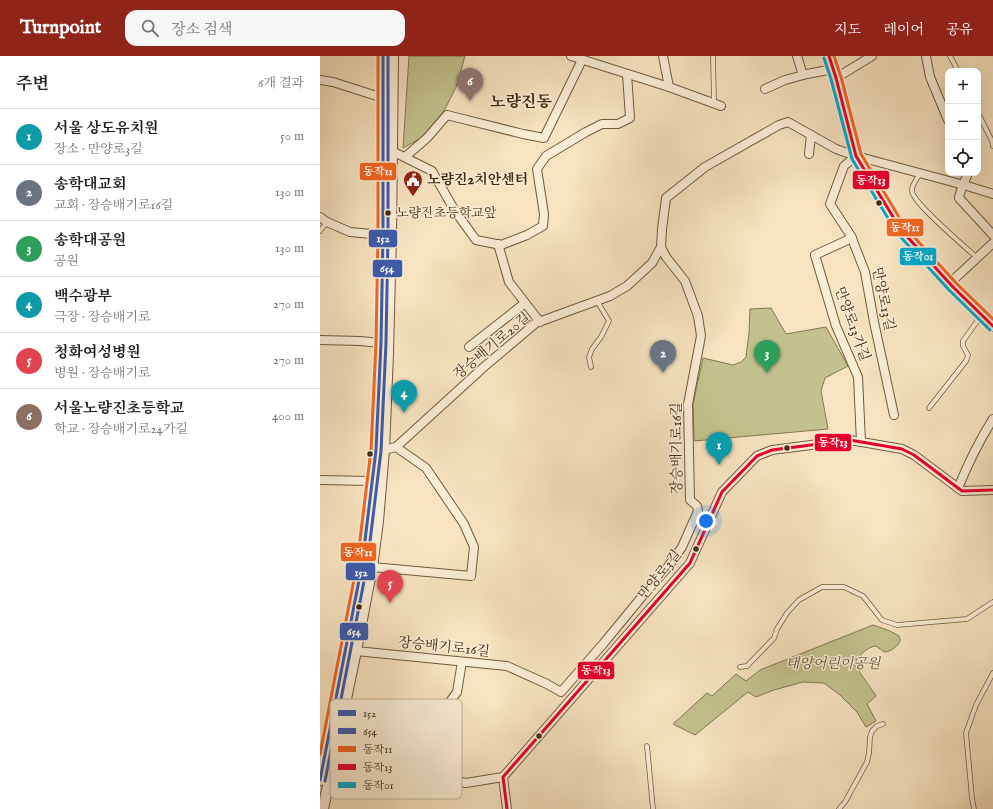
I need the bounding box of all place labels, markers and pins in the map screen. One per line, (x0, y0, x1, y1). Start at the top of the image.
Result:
pin: 6 (457, 68, 483, 101)
public building icon: 노량진2치안센터 (402, 169, 424, 197)
place label: 노량진2치안센터 (427, 171, 528, 189)
unlabelled marker (874, 198, 884, 208)
place label: 노량진초등학교앞 (396, 205, 497, 222)
marker: 노량진초등학교앞 (383, 208, 393, 218)
pin: 2 (650, 340, 676, 373)
pin: 3 (754, 340, 780, 373)
pin: 4 (391, 380, 417, 413)
pin: 1 (706, 432, 732, 465)
unlabelled marker (782, 443, 792, 453)
unlabelled marker (365, 449, 375, 459)
unlabelled marker (691, 544, 701, 554)
pin: 5 (377, 570, 403, 603)
unlabelled marker (354, 602, 364, 612)
unlabelled marker (534, 731, 544, 741)

